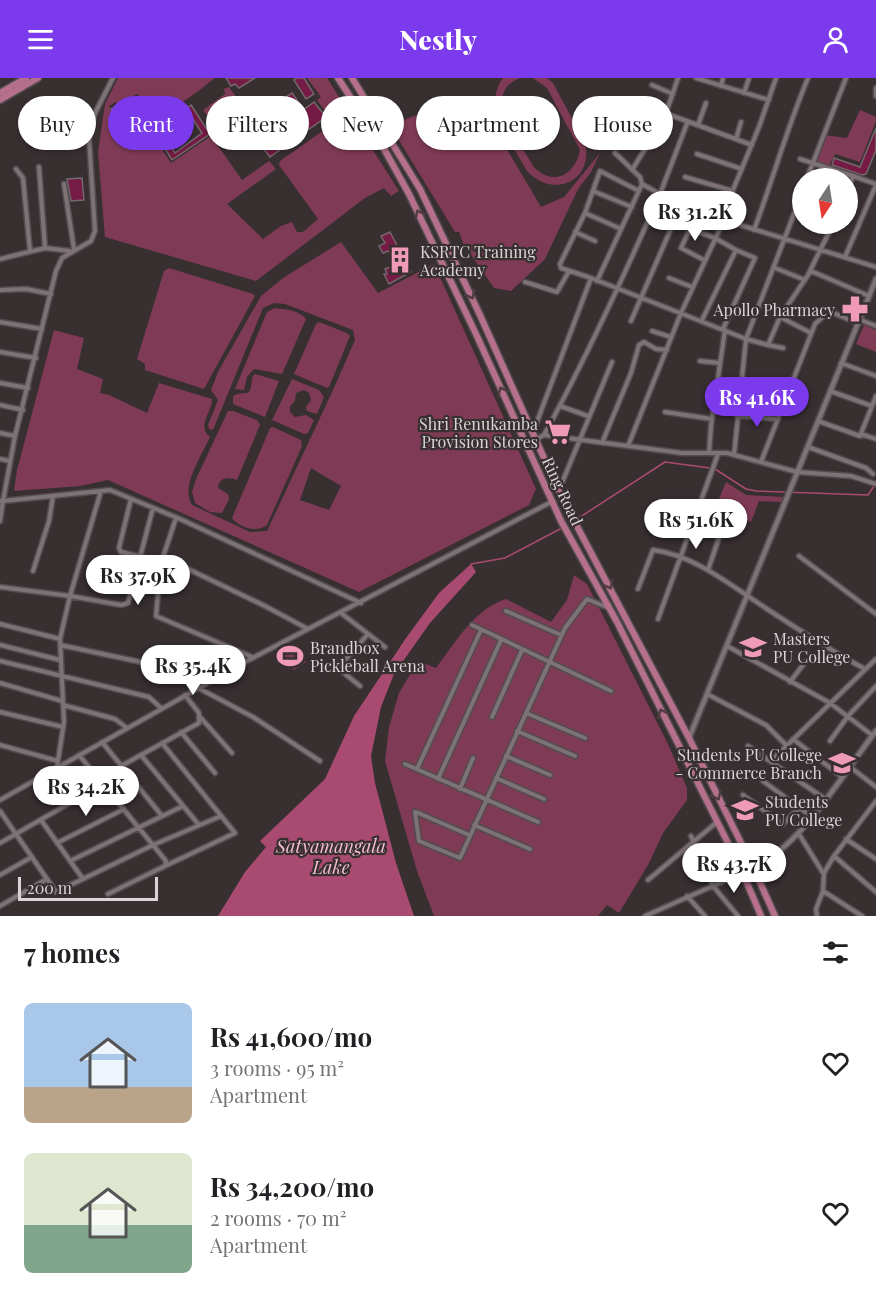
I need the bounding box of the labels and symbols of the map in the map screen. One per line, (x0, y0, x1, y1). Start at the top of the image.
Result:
north arrow (792, 168, 858, 234)
pin: Rs 31.2K (633, 191, 757, 242)
one-way arrow (415, 210, 426, 221)
place label: KSRTC Training Academy (419, 241, 536, 280)
building icon: KSRTC Training Academy (385, 245, 415, 275)
one-way arrow (463, 288, 475, 299)
pharmacy icon: Apollo Pharmacy (840, 294, 870, 324)
place label: Apollo Pharmacy (713, 299, 835, 320)
pin: Rs 41.6K (695, 377, 819, 428)
one-way arrow (498, 386, 510, 397)
place label: Shri Renukamba Provision Stores (419, 413, 538, 452)
supermarket icon: Shri Renukamba Provision Stores (543, 417, 573, 447)
street label: Ring Road (538, 453, 588, 529)
pin: Rs 51.6K (634, 499, 758, 550)
pin: Rs 37.9K (76, 555, 200, 606)
one-way arrow (602, 578, 613, 589)
place label: Masters PU College (773, 628, 850, 667)
school or university icon: Masters PU College (738, 632, 768, 662)
place label: Brandbox Pickleball Arena (310, 637, 425, 676)
sports icon: Brandbox Pickleball Arena (275, 641, 305, 671)
pin: Rs 35.4K (131, 645, 255, 696)
one-way arrow (657, 708, 669, 719)
place label: Students PU College - Commerce Branch (675, 744, 823, 783)
school or university icon: Students PU College - Commerce Branch (827, 748, 857, 778)
pin: Rs 34.2K (24, 766, 148, 817)
one-way arrow (709, 789, 721, 800)
place label: Students PU College (765, 791, 842, 830)
school or university icon: Students PU College (730, 795, 760, 825)
water label: Satyamangala Lake (275, 834, 386, 879)
pin: Rs 43.7K (672, 843, 796, 894)
scale bar (18, 874, 158, 902)

